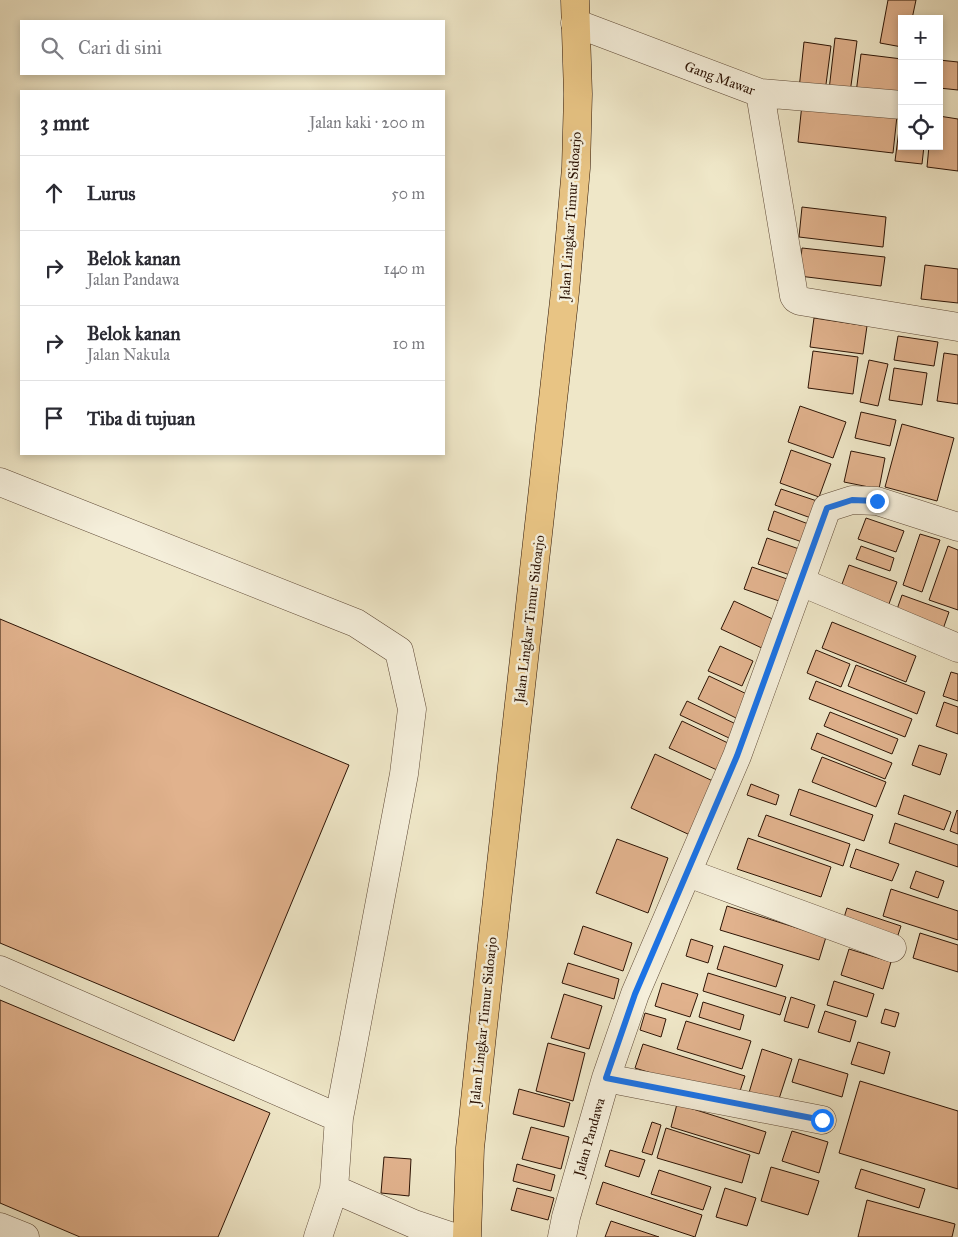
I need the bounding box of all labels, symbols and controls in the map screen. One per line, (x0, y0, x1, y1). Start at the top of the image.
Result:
map controls (898, 15, 943, 150)
button: + (898, 15, 943, 60)
search box (20, 20, 445, 75)
icon: search (38, 34, 66, 62)
text: Cari di sini (78, 36, 162, 59)
street label: Gang Mawar (682, 58, 758, 99)
button: − (898, 60, 943, 105)
button: locate (898, 105, 943, 150)
text: 3 mnt (40, 110, 89, 136)
text: Jalan kaki · 200 m (309, 113, 425, 132)
street label: Jalan Lingkar Timur Sidoarjo (556, 131, 586, 303)
icon: ahead (40, 179, 68, 207)
text: Lurus (87, 182, 135, 205)
text: 50 m (391, 184, 425, 203)
text: Belok kanan (87, 247, 181, 270)
icon: right (40, 254, 68, 282)
text: 140 m (384, 259, 425, 278)
text: Jalan Pandawa (87, 270, 179, 289)
text: Belok kanan (87, 322, 181, 345)
icon: right (40, 329, 68, 357)
text: 10 m (393, 334, 425, 353)
text: Jalan Nakula (87, 345, 170, 364)
icon: arrive (40, 404, 68, 432)
text: Tiba di tujuan (87, 407, 195, 430)
route end (866, 490, 889, 513)
street label: Jalan Lingkar Timur Sidoarjo (511, 534, 549, 706)
street label: Jalan Lingkar Timur Sidoarjo (466, 936, 502, 1108)
street label: Jalan Pandawa (570, 1096, 610, 1180)
route start (811, 1109, 834, 1132)

